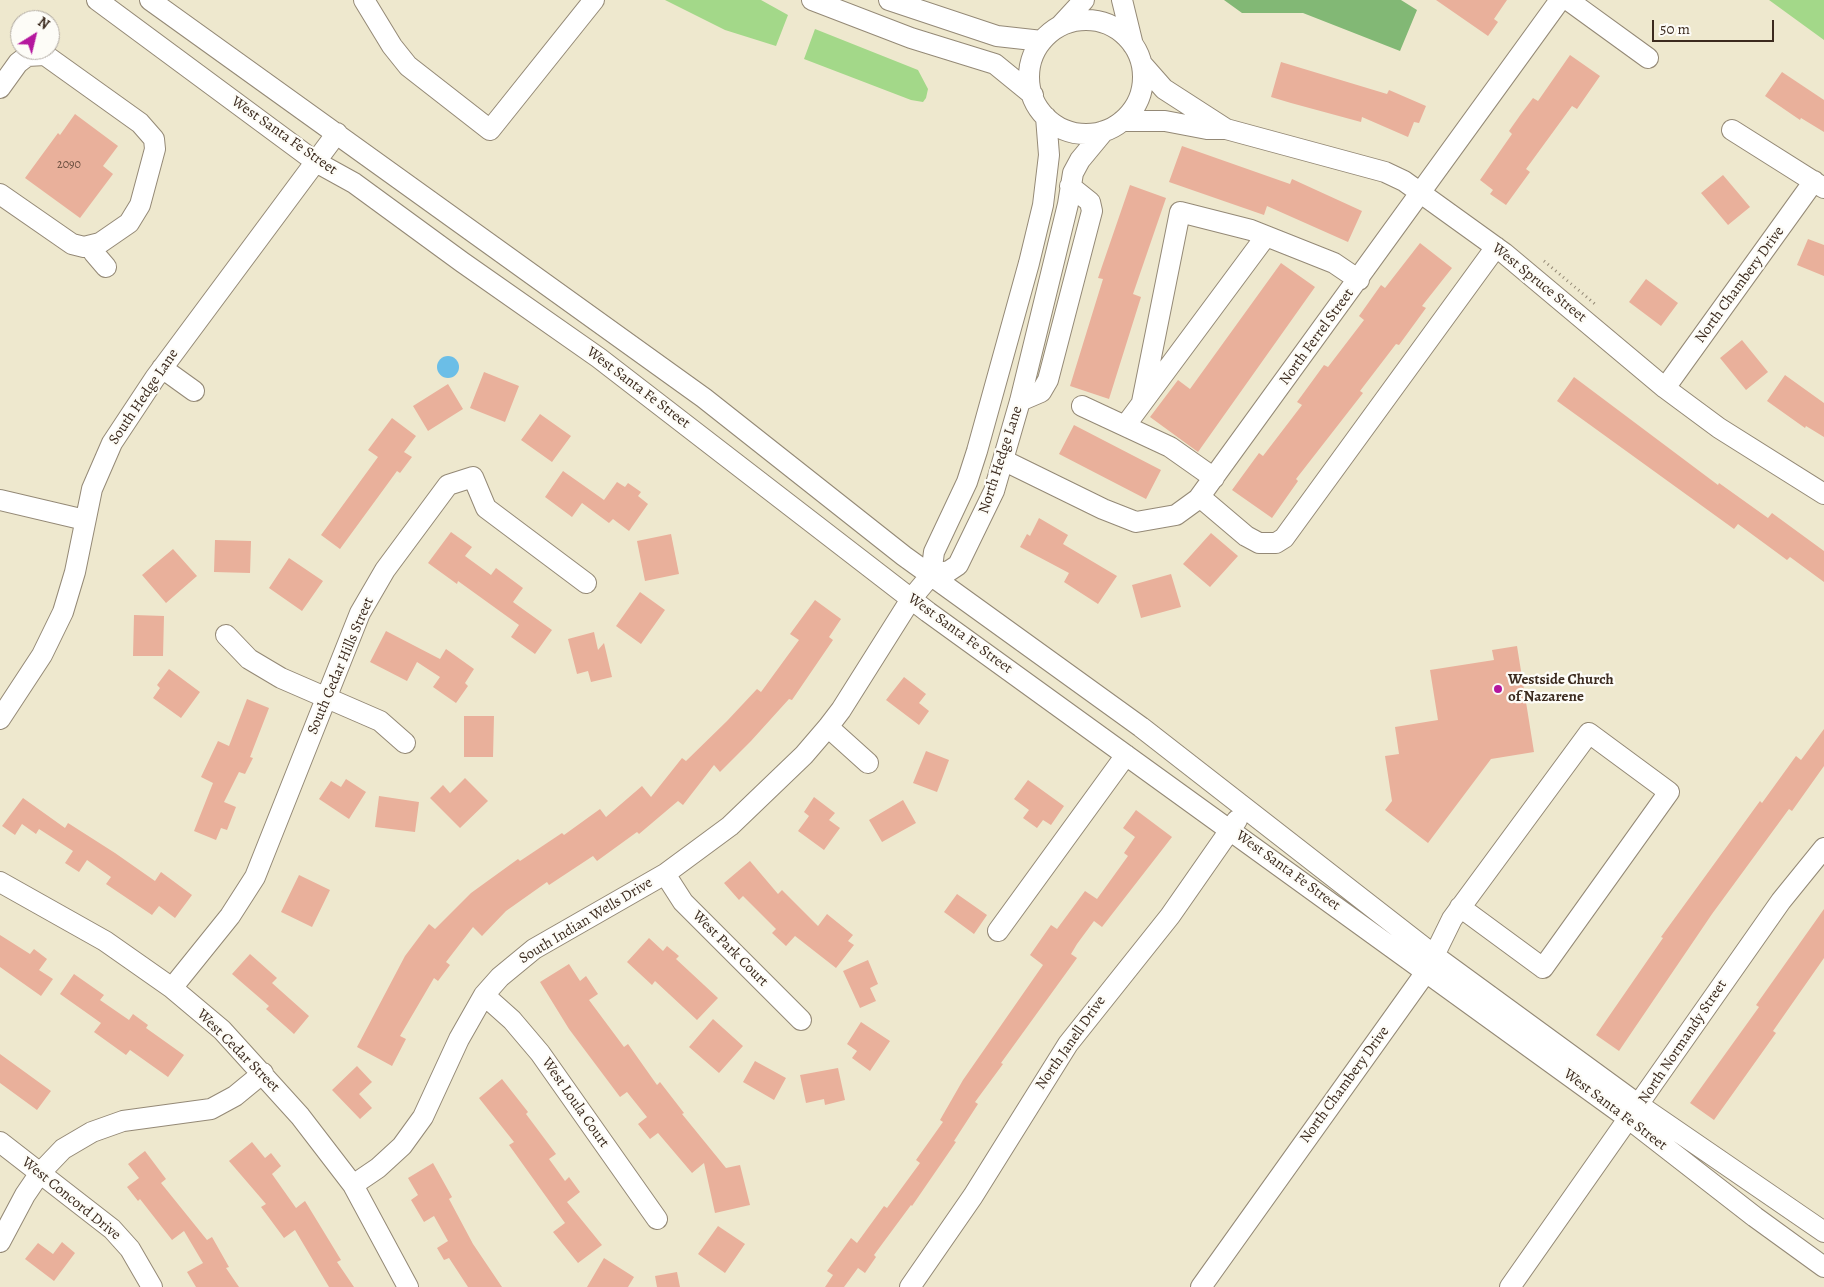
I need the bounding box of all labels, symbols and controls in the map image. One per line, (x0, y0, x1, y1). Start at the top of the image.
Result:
north arrow (10, 10, 60, 60)
scale bar (1654, 10, 1776, 42)
text: N (34, 13, 53, 34)
text: 50 m (1660, 19, 1690, 39)
street label: West Santa Fe Street (228, 93, 340, 179)
house number: 2090 (57, 158, 81, 172)
street label: North Chambery Drive (1692, 223, 1788, 347)
street label: West Spruce Street (1488, 240, 1590, 326)
street label: North Ferrel Street (1276, 285, 1358, 389)
street label: West Santa Fe Street (583, 343, 693, 433)
street label: South Hedge Lane (105, 346, 183, 448)
street label: North Hedge Lane (975, 404, 1027, 516)
street label: West Santa Fe Street (904, 590, 1016, 678)
street label: South Cedar Hills Street (304, 595, 378, 737)
place label: Westside Church of Nazarene (1508, 671, 1614, 706)
marker: Westside Church of Nazarene (1492, 683, 1504, 695)
street label: West Santa Fe Street (1232, 827, 1344, 915)
street label: South Indian Wells Drive (516, 874, 656, 968)
street label: West Park Court (688, 907, 772, 991)
street label: North Normandy Street (1635, 977, 1731, 1107)
street label: North Janell Drive (1032, 993, 1110, 1093)
street label: West Cedar Street (193, 1006, 283, 1096)
street label: North Chambery Drive (1297, 1023, 1393, 1147)
street label: West Loula Court (537, 1055, 613, 1151)
street label: West Santa Fe Street (1560, 1065, 1670, 1155)
street label: West Concord Drive (18, 1154, 124, 1244)

